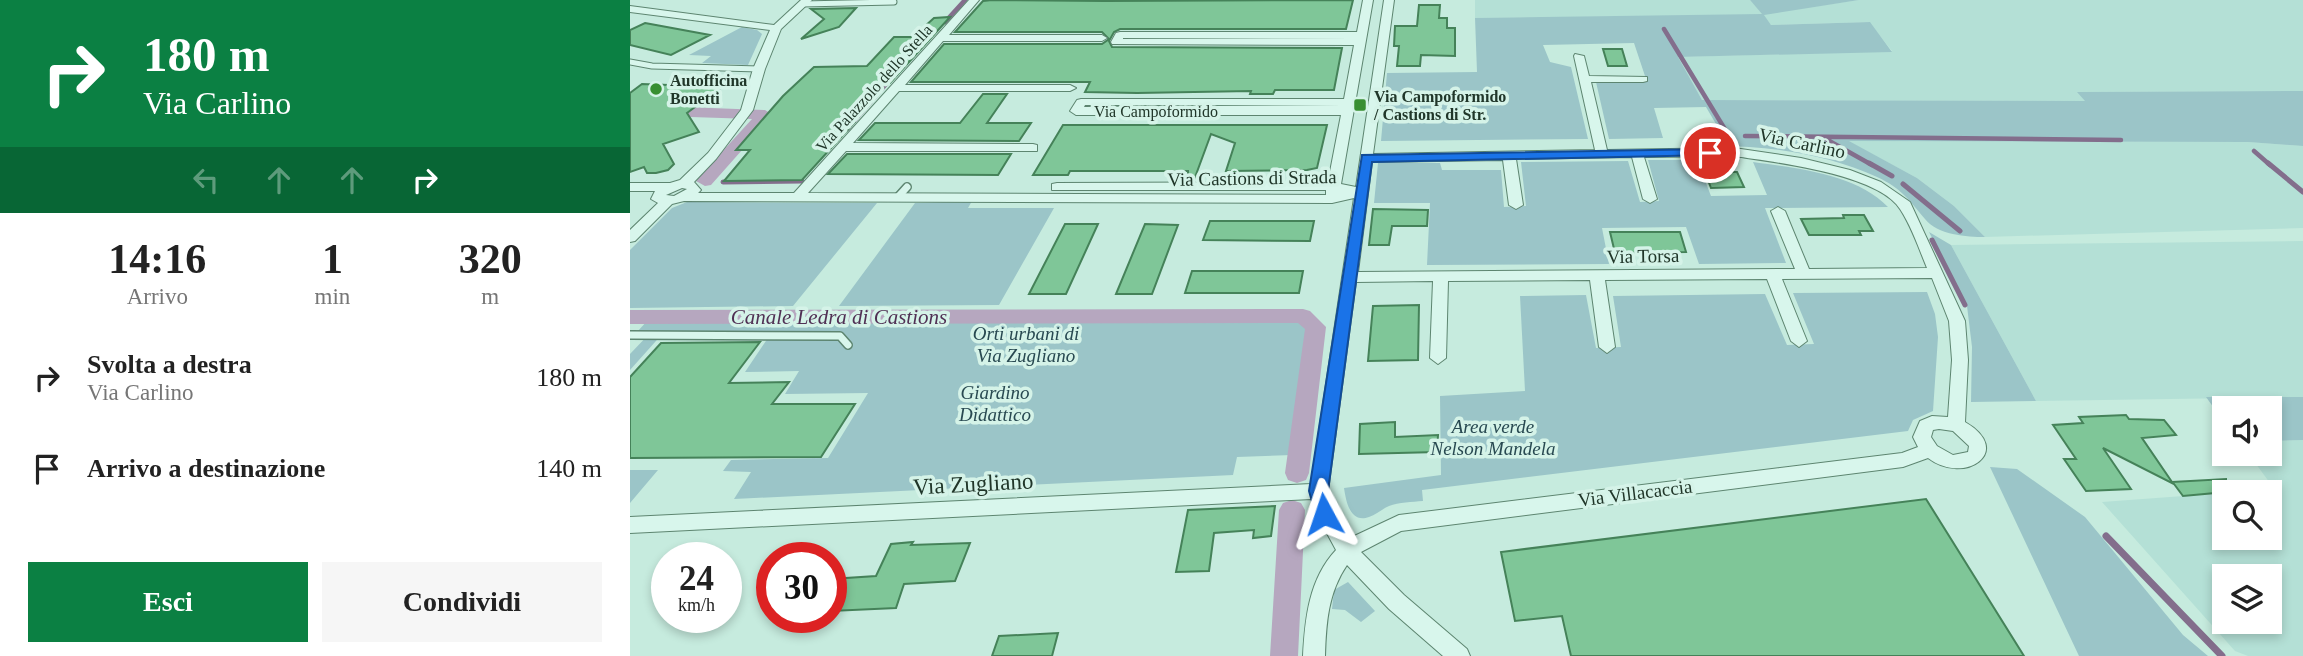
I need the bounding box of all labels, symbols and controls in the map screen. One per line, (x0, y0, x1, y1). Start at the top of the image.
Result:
street label: Via Palazzolo dello Stella (813, 21, 935, 155)
text: 180 m (143, 27, 270, 82)
icon: right (28, 28, 119, 119)
place label: Autofficina Bonetti (670, 72, 747, 107)
marker: Autofficina Bonetti (648, 81, 664, 97)
text: Via Carlino (143, 85, 291, 121)
place label: Via Campoformido / Castions di Str. (1373, 88, 1506, 123)
marker: Via Campoformido / Castions di Str. (1352, 97, 1368, 113)
street label: Via Campoformido (1094, 103, 1218, 121)
pin (1680, 123, 1740, 183)
street label: Via Carlino (1757, 124, 1847, 162)
icon: arrive (1691, 134, 1729, 172)
icon: left (187, 161, 225, 199)
icon: ahead (260, 161, 298, 199)
icon: ahead (333, 161, 371, 199)
icon: right (406, 161, 444, 199)
street label: Via Castions di Strada (1167, 166, 1337, 190)
text: 14:16 (108, 236, 206, 282)
text: 1 (322, 236, 343, 282)
text: 320 (459, 236, 522, 282)
street label: Via Torsa (1607, 245, 1680, 267)
text: Arrivo (127, 284, 188, 309)
text: min (315, 284, 350, 309)
text: m (481, 284, 499, 309)
water label: Canale Ledra di Castions (731, 305, 947, 329)
park label: Orti urbani di Via Zugliano (973, 323, 1079, 366)
text: Svolta a destra (87, 350, 252, 379)
icon: right (28, 359, 66, 397)
text: 180 m (536, 363, 602, 392)
text: Via Carlino (87, 380, 194, 405)
park label: Giardino Didattico (958, 382, 1031, 425)
map controls (2212, 396, 2282, 634)
button: sound (2212, 396, 2282, 466)
park label: Area verde Nelson Mandela (1429, 416, 1556, 459)
icon: arrive (28, 450, 66, 488)
text: Arrivo a destinazione (87, 454, 325, 483)
text: 140 m (536, 454, 602, 483)
street label: Via Zugliano (912, 468, 1034, 500)
street label: Via Villacaccia (1577, 476, 1694, 510)
position arrow (1287, 477, 1361, 551)
button: search (2212, 480, 2282, 550)
speed limit sign: 30 (756, 542, 847, 633)
text: 24 (679, 559, 714, 598)
button: Esci (28, 562, 308, 642)
button: Condividi (322, 562, 602, 642)
button: layers (2212, 564, 2282, 634)
text: km/h (678, 595, 715, 615)

